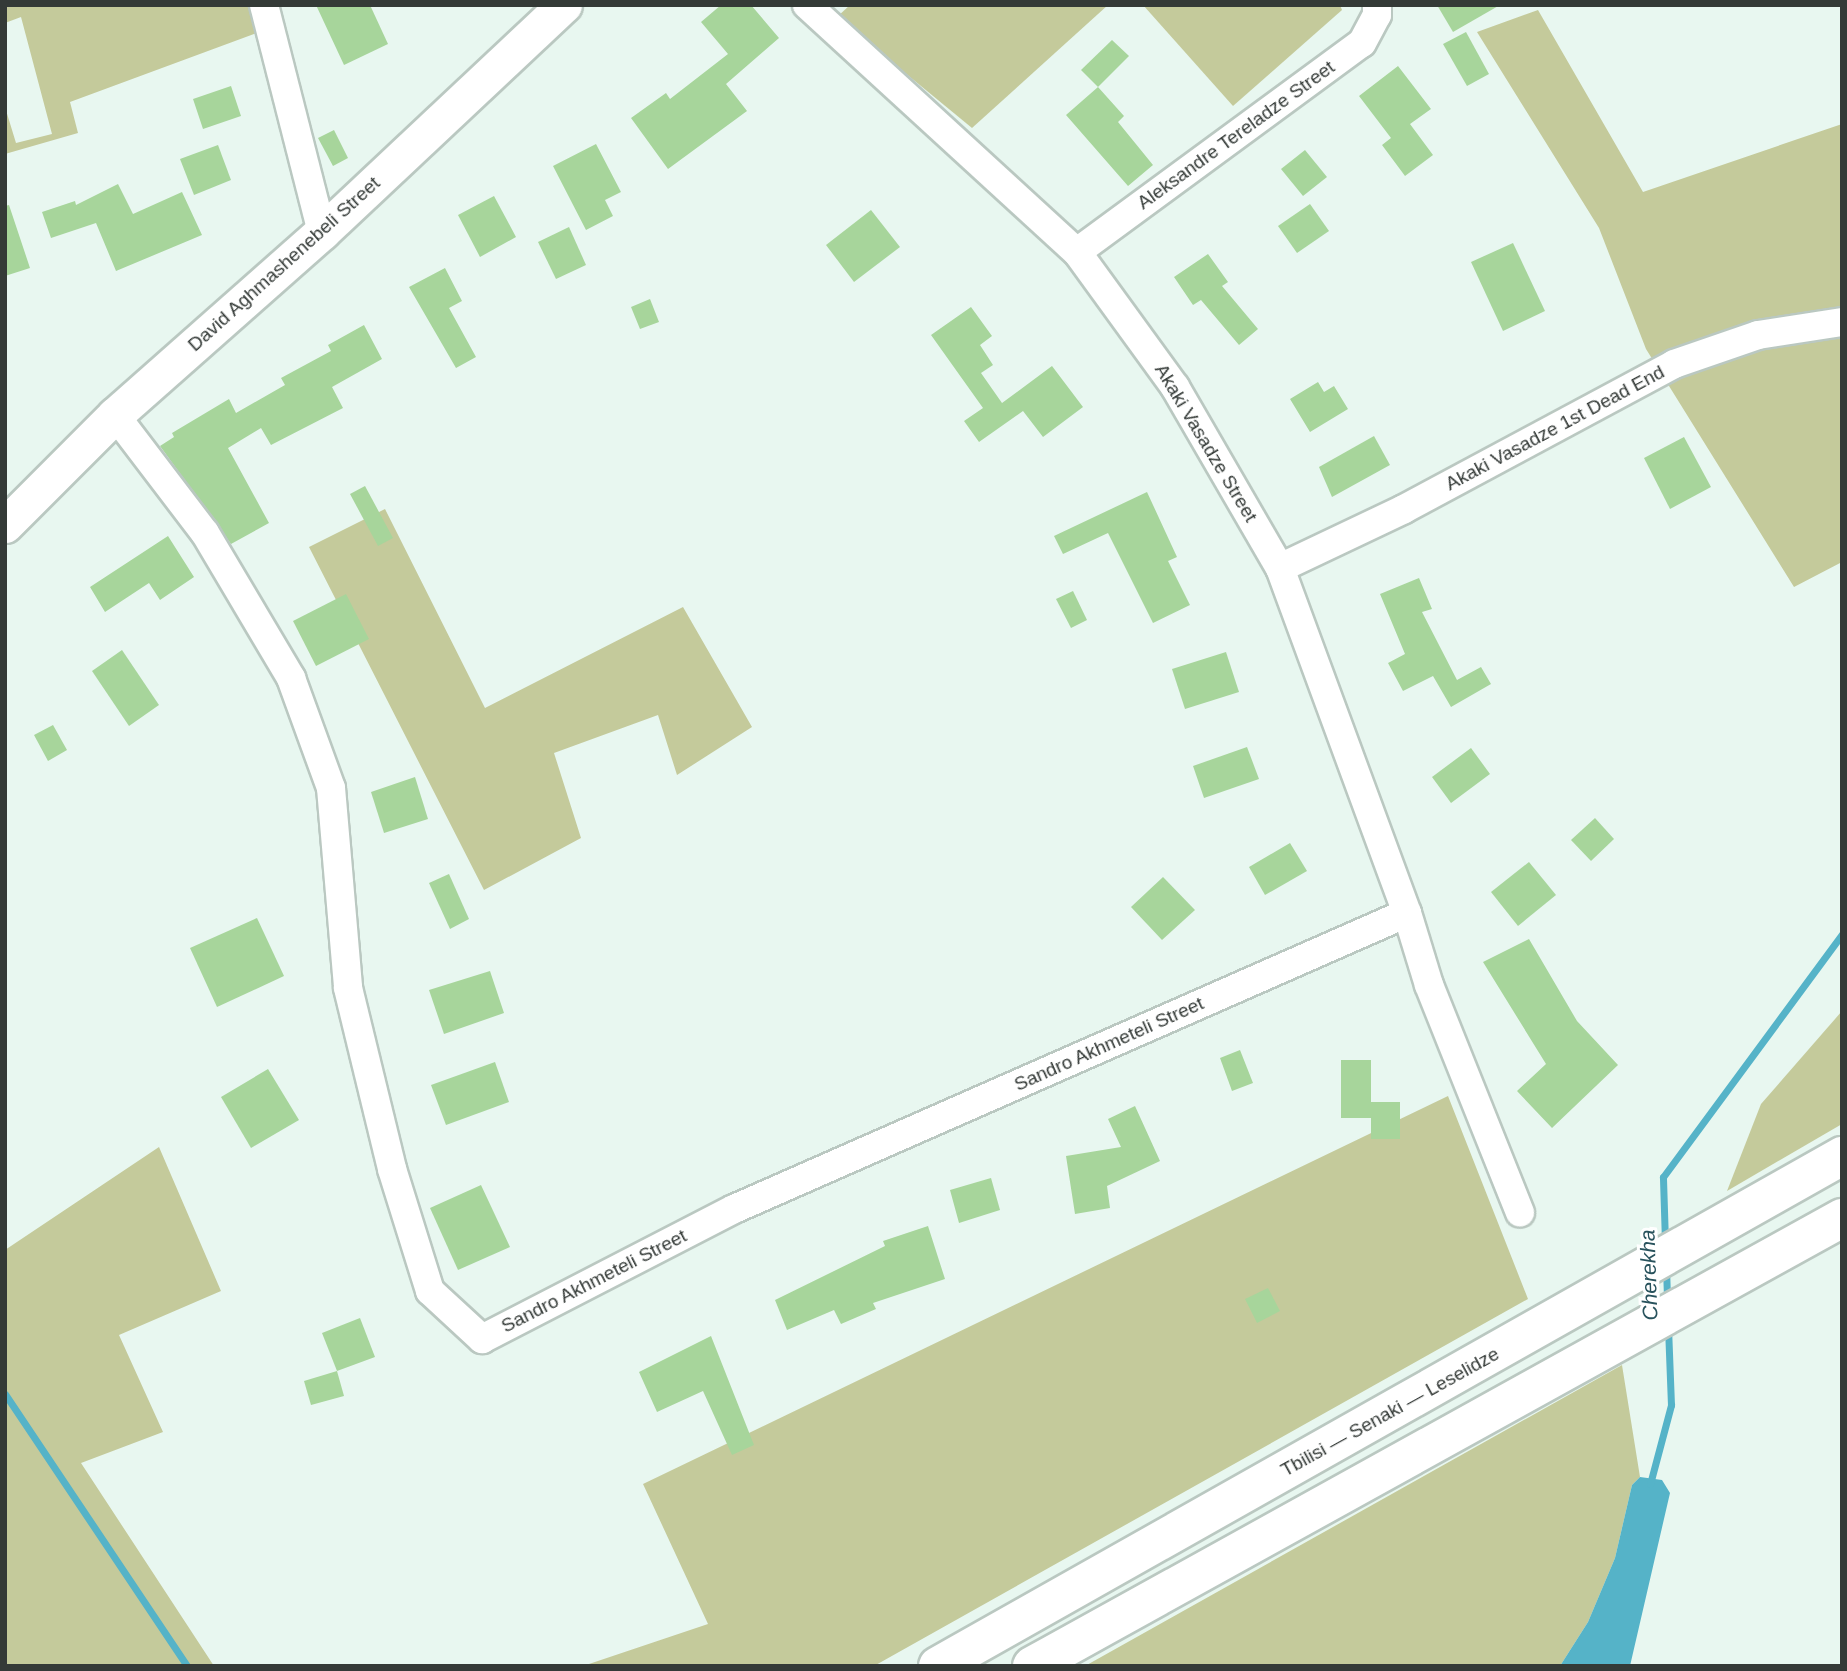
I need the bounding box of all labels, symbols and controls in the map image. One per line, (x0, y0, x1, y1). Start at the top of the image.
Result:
street label: Aleksandre Tereladze Street (1133, 56, 1339, 214)
street label: David Aghmashenebeli Street (183, 171, 385, 357)
street label: Akaki Vasadze Street (1150, 360, 1262, 526)
street label: Akaki Vasadze 1st Dead End (1442, 360, 1668, 496)
street label: Sandro Akhmeteli Street (1010, 992, 1208, 1096)
street label: Sandro Akhmeteli Street (497, 1224, 691, 1338)
water label: Cherekha (1635, 1229, 1663, 1321)
street label: Tbilisi — Senaki — Leselidze (1277, 1342, 1503, 1482)

